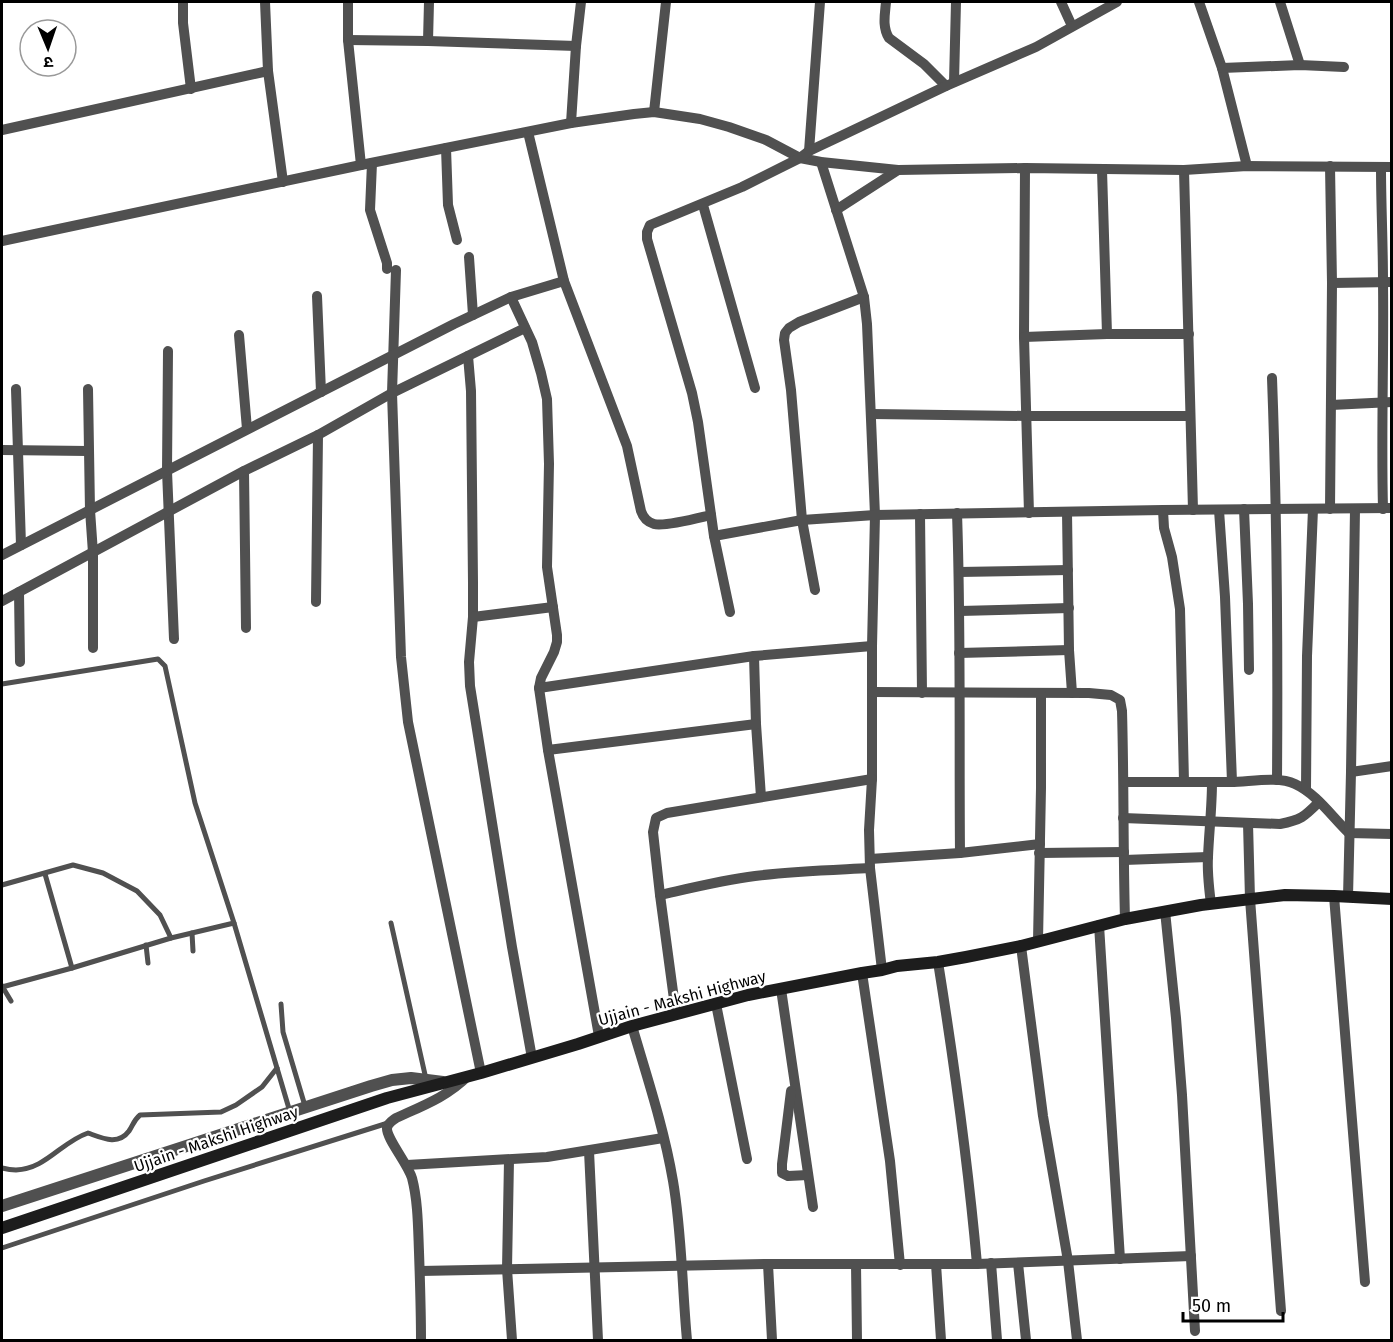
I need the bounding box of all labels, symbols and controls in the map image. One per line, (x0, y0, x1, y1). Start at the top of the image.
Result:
north arrow (18, 18, 78, 78)
text: उ (43, 53, 54, 72)
street label: Ujjain - Makshi Highway (596, 966, 768, 1030)
street label: Ujjain - Makshi Highway (131, 1102, 301, 1176)
scale bar (1183, 1285, 1284, 1323)
text: 50 m (1192, 1295, 1231, 1317)

